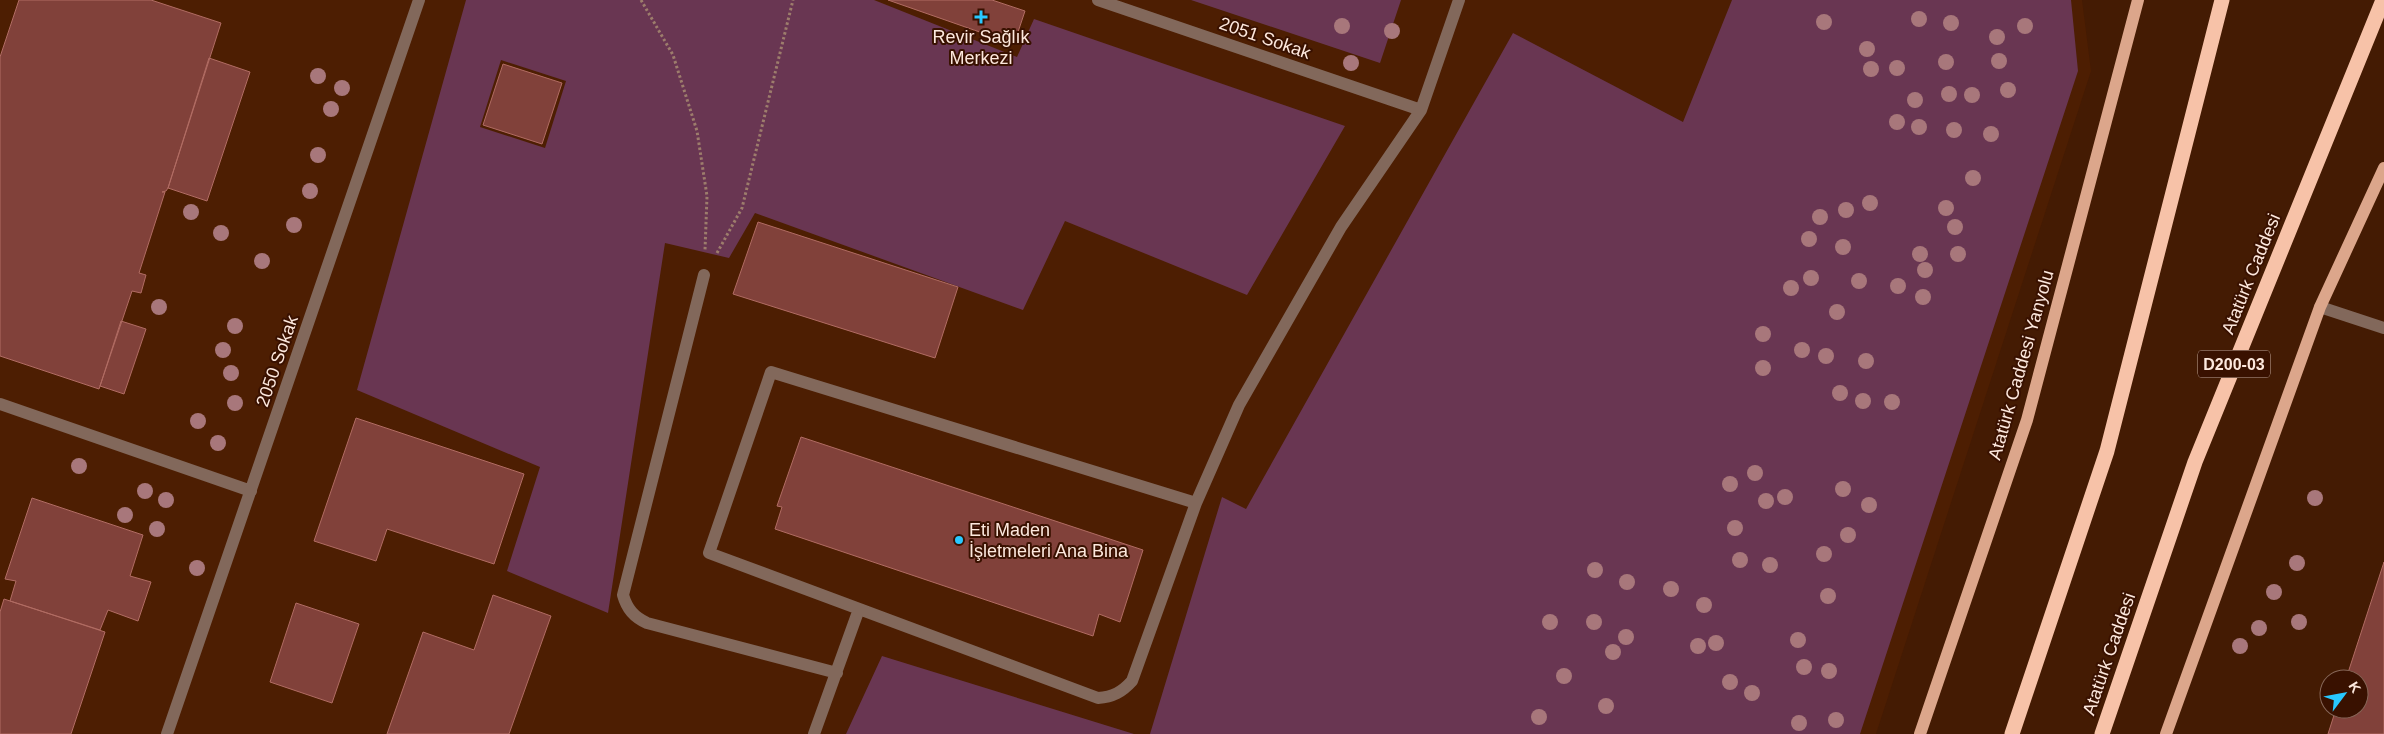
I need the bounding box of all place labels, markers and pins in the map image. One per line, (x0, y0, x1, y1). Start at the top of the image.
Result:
marker: Revir Sağlık Merkezi (974, 10, 988, 24)
place label: Revir Sağlık Merkezi (932, 27, 1031, 68)
place label: Eti Maden İşletmeleri Ana Bina (969, 520, 1129, 561)
marker: Eti Maden İşletmeleri Ana Bina (953, 534, 965, 546)

